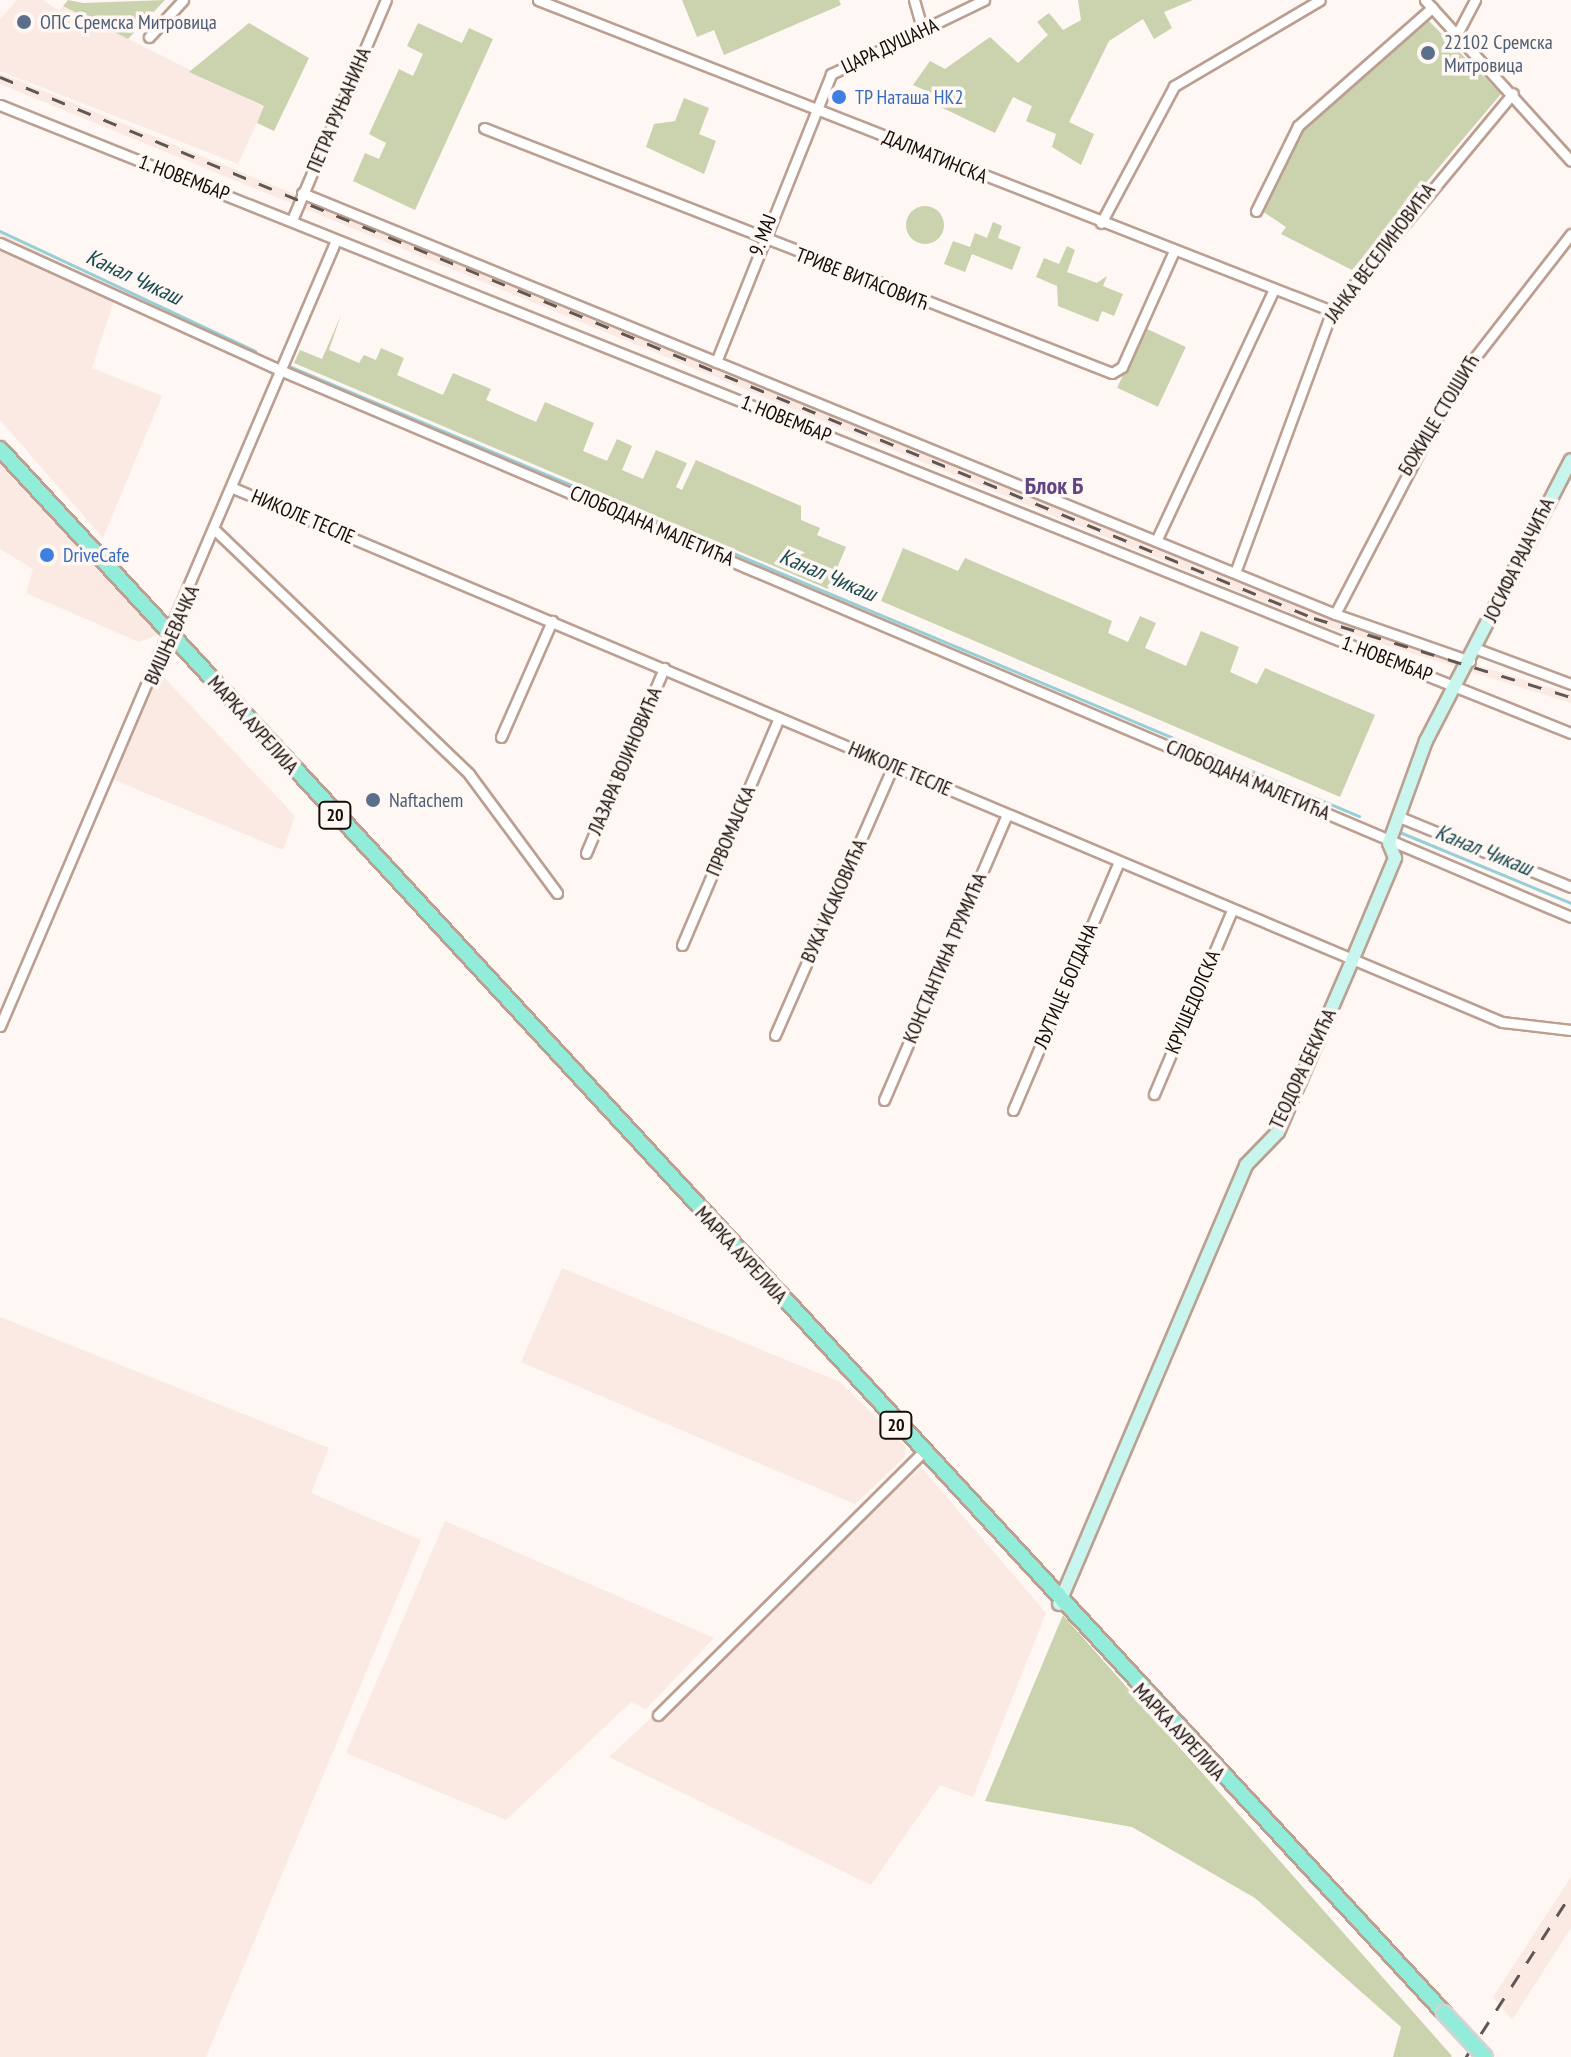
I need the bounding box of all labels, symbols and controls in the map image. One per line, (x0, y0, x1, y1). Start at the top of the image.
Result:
place label: ОПС Сремска Митровица (40, 10, 217, 34)
marker: ОПС Сремска Митровица (15, 13, 33, 31)
street label: ЦАРА ДУШАНА (837, 13, 943, 79)
place label: 22102 Сремска Митровица (1444, 30, 1553, 77)
street label: ПЕТРА РУЊАНИНА (302, 44, 376, 176)
marker: 22102 Сремска Митровица (1419, 44, 1437, 62)
place label: ТР Наташа НК2 (855, 85, 964, 109)
marker: ТР Наташа НК2 (830, 88, 848, 106)
street label: ДАЛМАТИНСКА (879, 125, 991, 189)
street label: 1. НОВЕМБАР (135, 149, 233, 207)
street label: ЈАНКА ВЕСЕЛИНОВИЋА (1320, 178, 1440, 328)
street label: 9. МАЈ (744, 210, 782, 260)
water label: Канал Чикаш (82, 243, 186, 311)
street label: ТРИВЕ ВИТАСОВИЋ (792, 243, 932, 315)
street label: БОЖИЦЕ СТОЈШИЋ (1393, 350, 1485, 480)
street label: 1. НОВЕМБАР (737, 390, 835, 448)
district label: Блок Б (1025, 472, 1083, 500)
street label: СЛОБОДАНА МАЛЕТИЋА (566, 481, 738, 571)
street label: НИКОЛЕ ТЕСЛЕ (248, 484, 358, 550)
street label: ЈОСИФА РАЈАЧИЋА (1479, 494, 1559, 626)
place label: DriveCafe (63, 543, 129, 567)
water label: Канал Чикаш (776, 543, 880, 607)
marker: DriveCafe (38, 546, 56, 564)
street label: ВИШЊЕВАЧКА (139, 582, 205, 688)
street label: 1. НОВЕМБАР (1338, 630, 1436, 688)
street label: МАРКА АУРЕЛИЈА (202, 670, 304, 780)
street label: ЛАЗАРА ВОЈИНОВИЋА (583, 683, 667, 839)
street label: СЛОБОДАНА МАЛЕТИЋА (1162, 735, 1334, 825)
street label: НИКОЛЕ ТЕСЛЕ (845, 736, 955, 802)
street label: ПРВОМАЈСКА (701, 782, 761, 880)
place label: Naftachem (389, 788, 463, 812)
marker: Naftachem (364, 791, 382, 809)
road number: 20 (317, 801, 353, 829)
water label: Канал Чикаш (1432, 819, 1536, 881)
street label: ВУКА ИСАКОВИЋА (796, 835, 872, 967)
street label: КОНСТАНТИНА ТРУМИЋА (898, 869, 992, 1047)
street label: ЉУТИЦЕ БОГДАНА (1029, 920, 1103, 1052)
street label: КРУШЕДОЛСКА (1160, 947, 1226, 1057)
street label: ТЕОДОРА БЕКИЋА (1264, 1005, 1342, 1133)
street label: МАРКА АУРЕЛИЈА (690, 1201, 792, 1309)
road number: 20 (878, 1411, 914, 1439)
street label: МАРКА АУРЕЛИЈА (1128, 1678, 1230, 1786)

